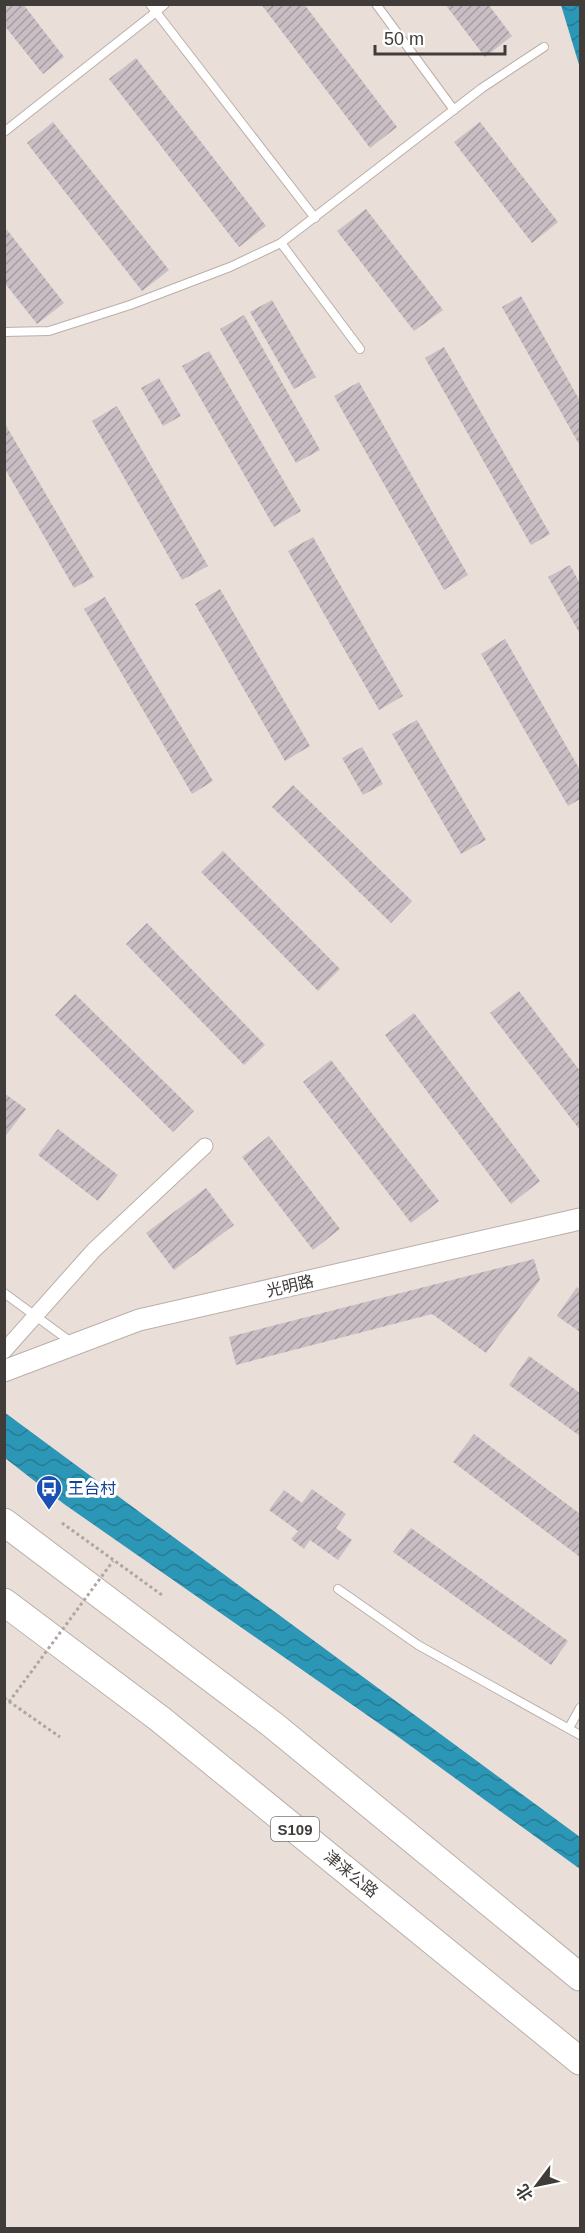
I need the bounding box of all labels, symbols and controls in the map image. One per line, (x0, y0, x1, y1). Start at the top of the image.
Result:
scale bar (375, 18, 506, 56)
text: 50 m (384, 29, 424, 49)
street label: 光明路 (265, 1272, 315, 1300)
bus stop icon: 王台村 (34, 1473, 64, 1511)
place label: 王台村 (68, 1480, 116, 1497)
road number: S109 (271, 1817, 319, 1841)
street label: 津涞公路 (321, 1847, 381, 1901)
north arrow (507, 2155, 567, 2215)
text: 北 (513, 2181, 536, 2204)

